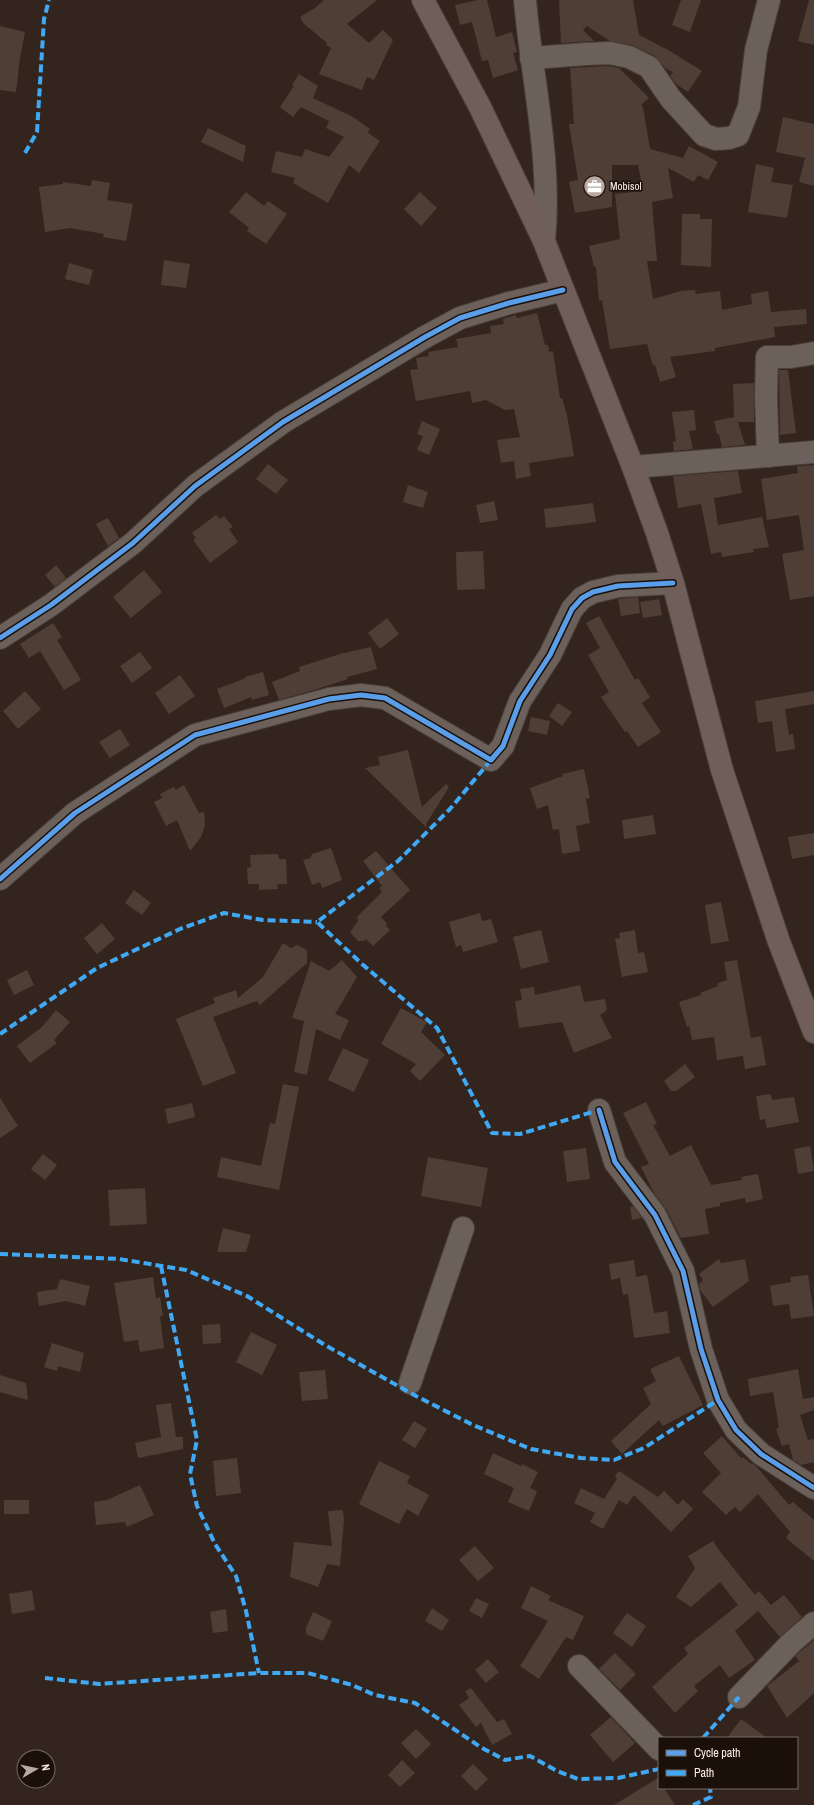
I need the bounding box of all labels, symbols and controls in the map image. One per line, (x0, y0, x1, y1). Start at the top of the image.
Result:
office icon: Mobisol (582, 173, 608, 199)
place label: Mobisol (610, 179, 642, 193)
legend (658, 1737, 798, 1789)
text: Cycle path (694, 1745, 741, 1761)
north arrow (16, 1749, 56, 1789)
text: N (38, 1763, 53, 1772)
text: Path (694, 1765, 714, 1781)

